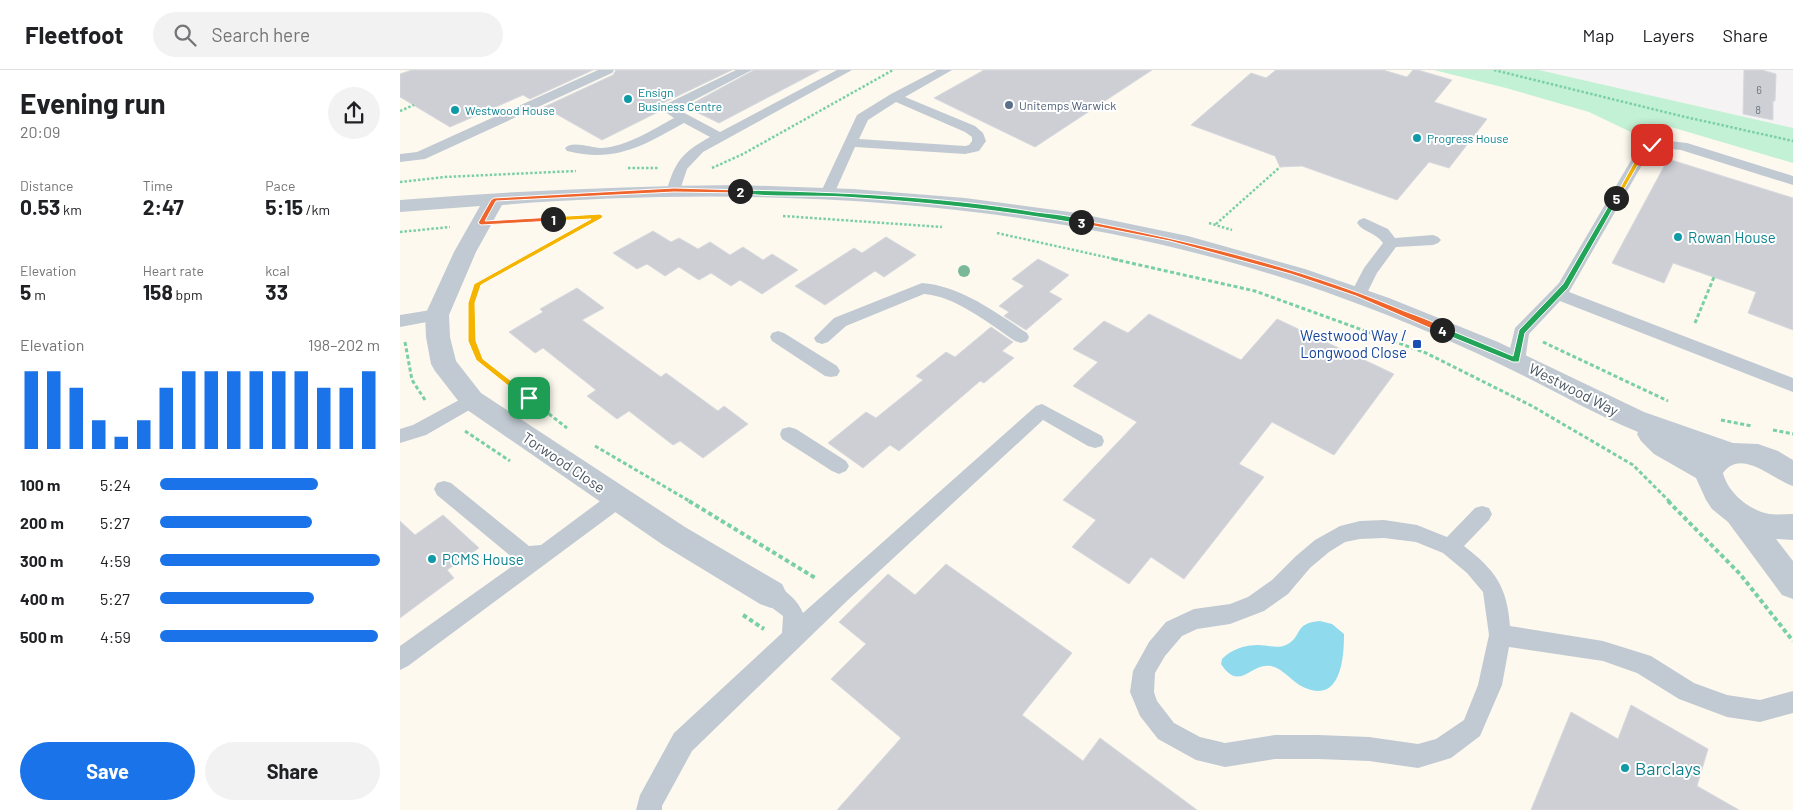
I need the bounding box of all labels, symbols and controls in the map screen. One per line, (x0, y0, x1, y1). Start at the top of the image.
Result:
search box (153, 12, 503, 57)
text: Fleetfoot (25, 20, 123, 49)
icon: search (171, 21, 199, 49)
text: Search here (211, 23, 310, 46)
text: Map (1582, 24, 1614, 46)
text: Layers (1642, 24, 1695, 46)
text: Share (1723, 24, 1768, 46)
house number: 6 (1756, 83, 1762, 96)
place label: Ensign Business Centre (638, 85, 722, 113)
text: Evening run (20, 86, 166, 120)
button: share (328, 87, 380, 139)
marker: Ensign Business Centre (622, 93, 634, 105)
place label: Unitemps Warwick (1019, 98, 1116, 112)
marker: Unitemps Warwick (1003, 99, 1015, 111)
place label: Westwood House (465, 103, 555, 117)
house number: 8 (1755, 103, 1761, 116)
marker: Westwood House (449, 104, 461, 116)
text: 20:09 (20, 122, 60, 141)
pin (1631, 124, 1673, 166)
place label: Progress House (1427, 131, 1509, 145)
icon: check (1638, 131, 1666, 159)
marker: Progress House (1411, 132, 1423, 144)
text: Distance (20, 177, 73, 194)
text: Time (143, 177, 173, 194)
text: Pace (265, 177, 295, 194)
pin: 2 (728, 178, 752, 204)
text: 2 (737, 183, 744, 200)
pin: 5 (1604, 186, 1628, 210)
text: 5 (1613, 190, 1620, 207)
text: 0.53 (20, 194, 60, 219)
text: 2:47 (143, 194, 184, 219)
text: 5:15 (265, 194, 303, 219)
text: km (60, 201, 82, 218)
text: /km (303, 201, 330, 218)
pin: 1 (540, 206, 566, 232)
pin: 3 (1068, 210, 1094, 234)
text: 1 (551, 211, 556, 228)
text: 3 (1078, 214, 1085, 231)
place label: Rowan House (1688, 228, 1776, 246)
marker: Rowan House (1672, 231, 1684, 243)
text: Elevation (20, 262, 76, 279)
text: Heart rate (143, 262, 204, 279)
text: kcal (265, 262, 290, 279)
text: 5 (20, 279, 31, 304)
text: 158 (143, 279, 173, 304)
text: 33 (265, 279, 288, 304)
text: m (31, 286, 46, 303)
text: bpm (173, 286, 203, 303)
pin: 4 (1430, 318, 1454, 342)
text: 4 (1438, 322, 1447, 339)
place label: Westwood Way / Longwood Close (1300, 326, 1407, 361)
text: Elevation (20, 335, 84, 354)
text: 198–202 m (308, 335, 380, 354)
marker: Westwood Way / Longwood Close (1411, 338, 1423, 350)
street label: Westwood Way (1526, 359, 1622, 419)
pin (508, 377, 550, 419)
icon: arrive (515, 384, 543, 412)
street label: Torwood Close (519, 428, 609, 496)
text: 100 m (20, 475, 60, 494)
text: 5:24 (100, 475, 131, 494)
text: 200 m (20, 513, 64, 532)
text: 5:27 (100, 513, 130, 532)
place label: PCMS House (442, 550, 524, 568)
text: 300 m (20, 551, 63, 570)
text: 4:59 (100, 551, 131, 570)
marker: PCMS House (426, 553, 438, 565)
text: 400 m (20, 589, 64, 608)
text: 5:27 (100, 589, 130, 608)
text: 500 m (20, 627, 63, 646)
text: 4:59 (100, 627, 131, 646)
button: Save (20, 742, 195, 800)
button: Share (205, 742, 380, 800)
place label: Barclays (1635, 757, 1701, 779)
marker: Barclays (1619, 762, 1631, 774)

